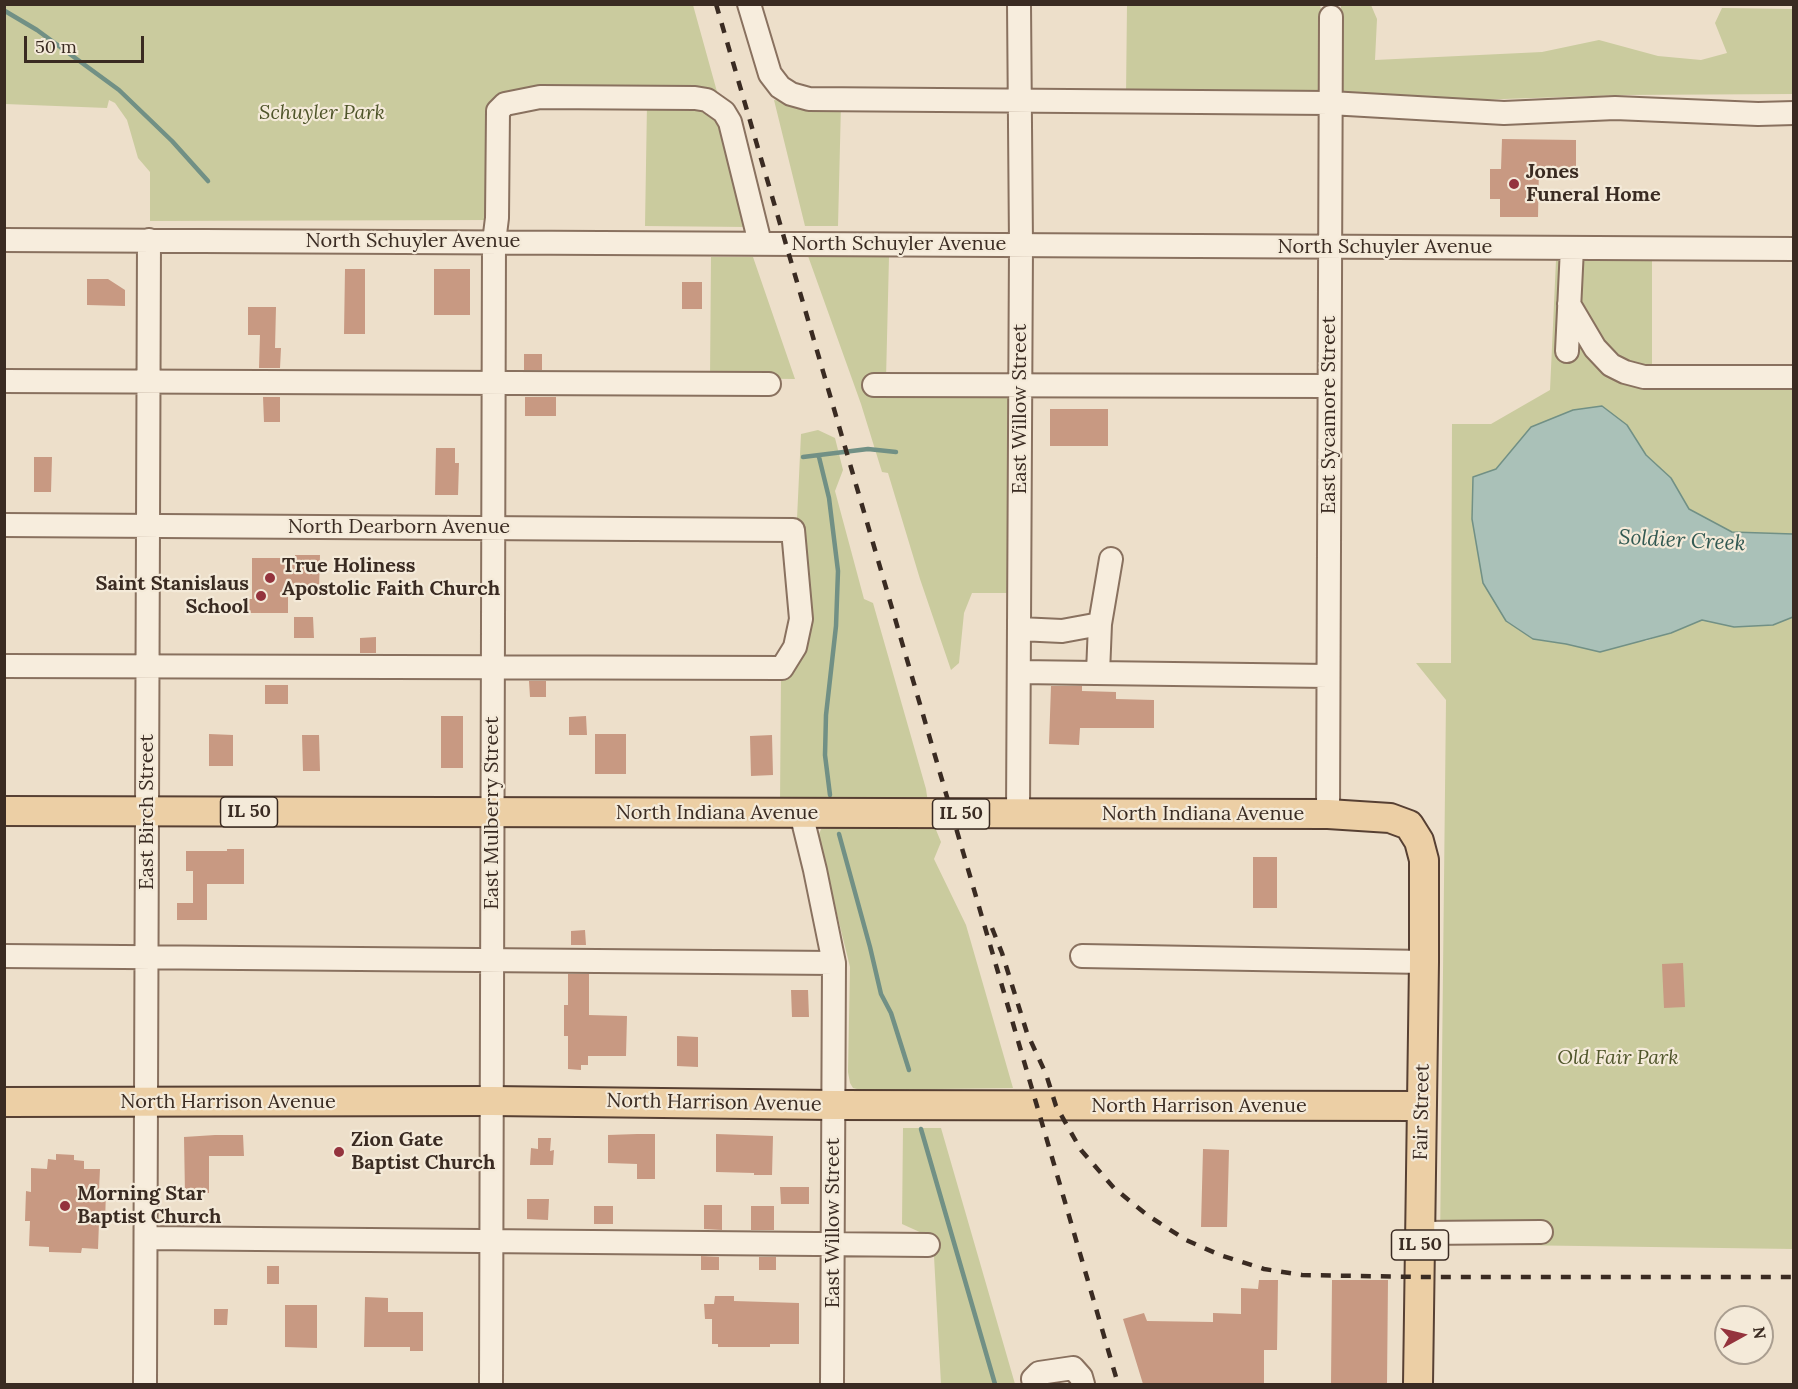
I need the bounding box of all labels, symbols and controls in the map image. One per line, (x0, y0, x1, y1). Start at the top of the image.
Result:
scale bar (27, 24, 147, 62)
text: 50 m (35, 35, 77, 58)
park label: Schuyler Park (259, 101, 385, 125)
place label: Jones Funeral Home (1526, 160, 1661, 207)
marker: Jones Funeral Home (1507, 177, 1521, 191)
street label: North Schuyler Avenue (306, 229, 520, 253)
street label: North Schuyler Avenue (792, 232, 1006, 256)
street label: North Schuyler Avenue (1278, 235, 1492, 259)
street label: East Sycamore Street (1317, 316, 1341, 514)
street label: East Willow Street (1008, 324, 1032, 494)
street label: North Dearborn Avenue (288, 515, 510, 539)
water label: Soldier Creek (1618, 525, 1746, 557)
place label: True Holiness Apostolic Faith Church (282, 554, 500, 601)
marker: True Holiness Apostolic Faith Church (263, 571, 277, 585)
place label: Saint Stanislaus School (96, 572, 249, 619)
marker: Saint Stanislaus School (254, 589, 268, 603)
street label: East Mulberry Street (480, 716, 504, 910)
street label: East Birch Street (135, 734, 159, 890)
road number: IL 50 (220, 797, 278, 827)
road number: IL 50 (932, 799, 990, 829)
street label: North Indiana Avenue (616, 801, 818, 825)
street label: North Indiana Avenue (1102, 802, 1304, 826)
park label: Old Fair Park (1557, 1046, 1679, 1070)
street label: Fair Street (1409, 1063, 1435, 1161)
street label: North Harrison Avenue (606, 1089, 822, 1117)
street label: North Harrison Avenue (120, 1090, 336, 1114)
street label: North Harrison Avenue (1091, 1094, 1307, 1118)
place label: Zion Gate Baptist Church (351, 1128, 495, 1175)
street label: East Willow Street (821, 1138, 845, 1308)
marker: Zion Gate Baptist Church (332, 1145, 346, 1159)
place label: Morning Star Baptist Church (77, 1182, 221, 1229)
marker: Morning Star Baptist Church (58, 1199, 72, 1213)
road number: IL 50 (1392, 1230, 1448, 1260)
north arrow (1714, 1305, 1774, 1365)
text: N (1749, 1325, 1771, 1340)

